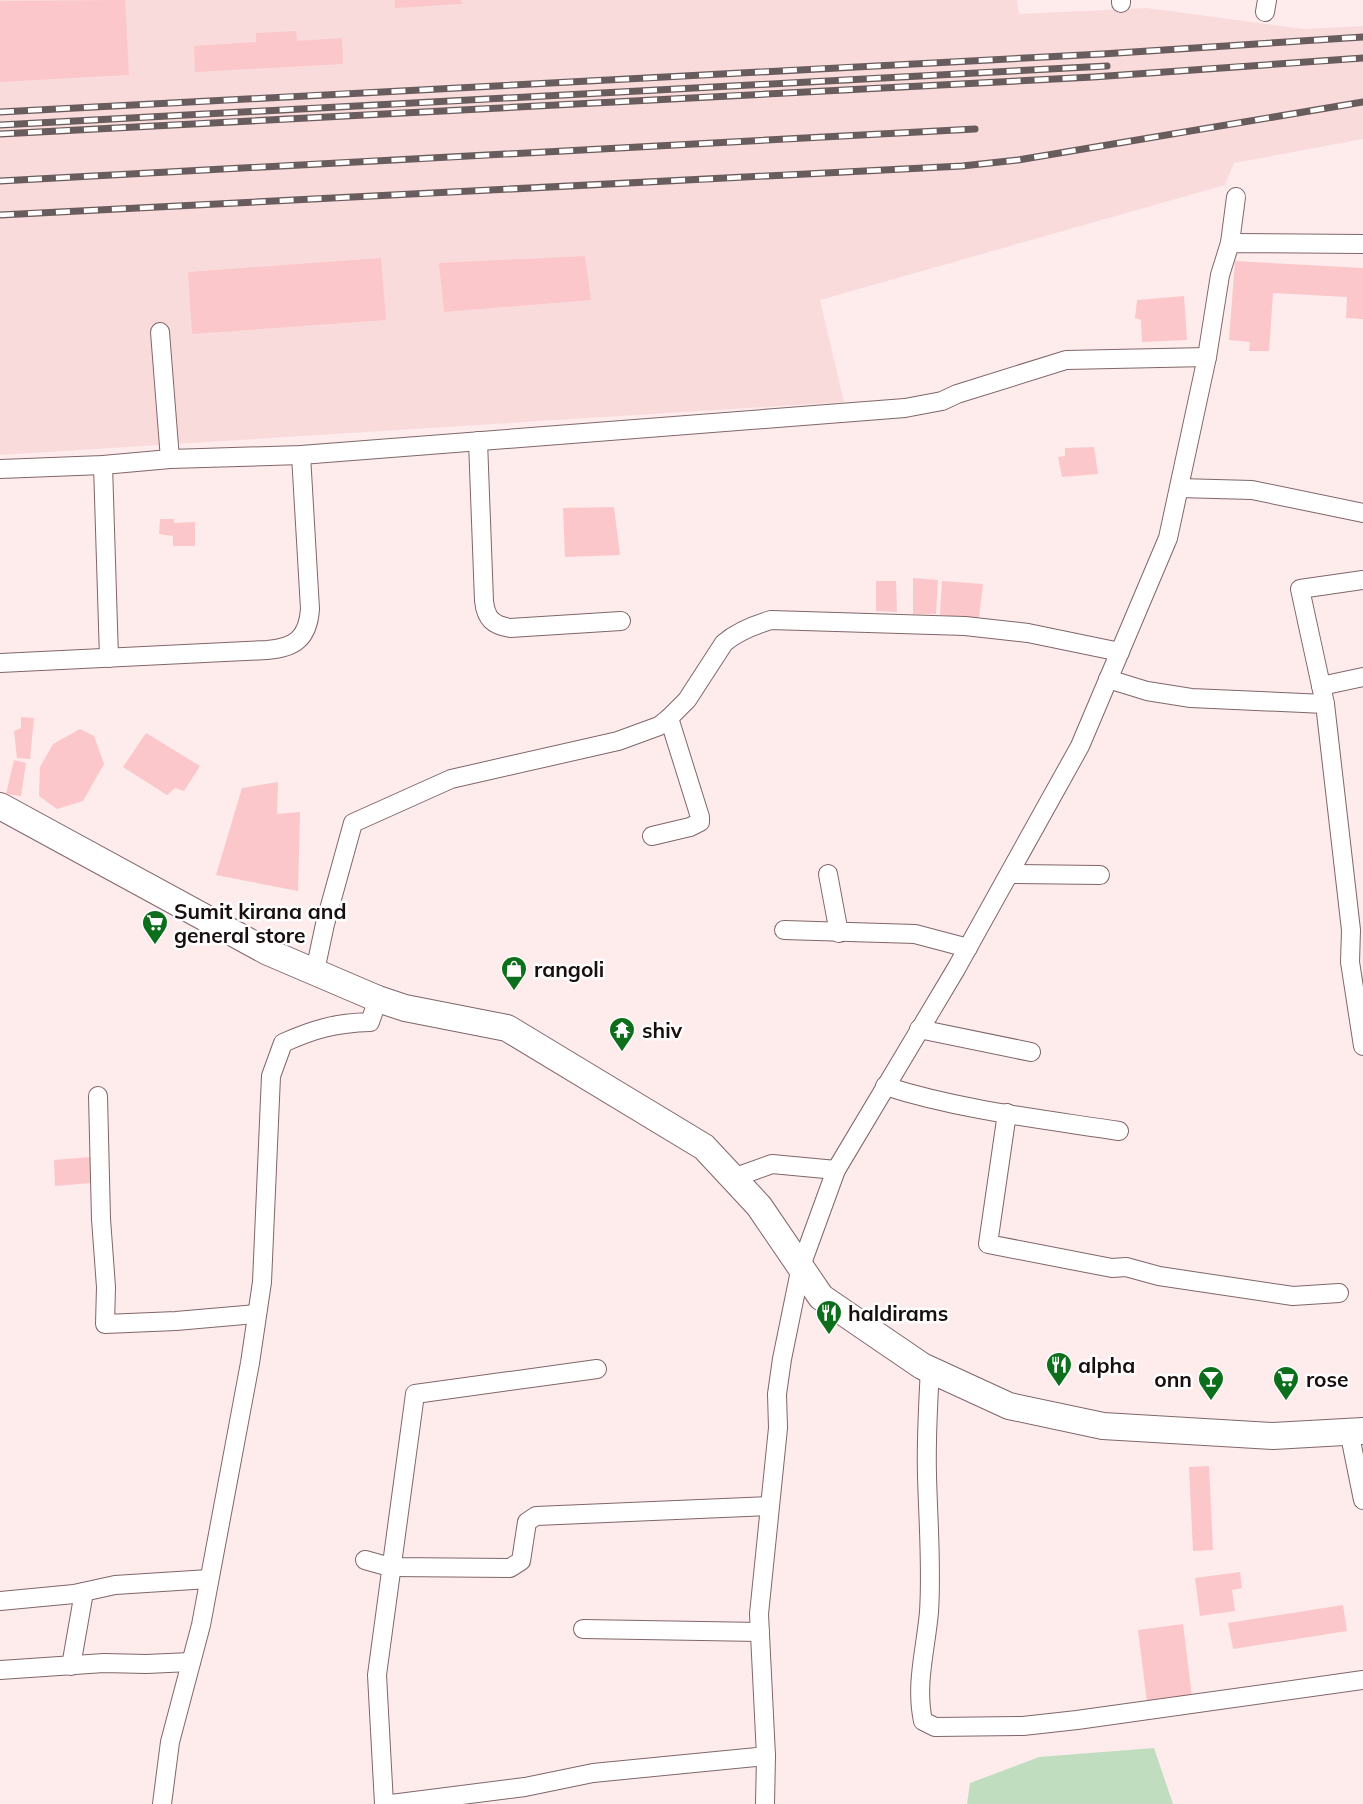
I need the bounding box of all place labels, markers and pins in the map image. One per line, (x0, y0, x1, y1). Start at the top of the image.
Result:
place label: Sumit kirana and general store (174, 898, 347, 948)
supermarket icon: Sumit kirana and general store (140, 908, 170, 946)
shop icon: rangoli (499, 954, 529, 992)
place label: rangoli (534, 956, 604, 982)
temple icon: shiv (607, 1015, 637, 1053)
place label: shiv (642, 1017, 683, 1043)
restaurant icon: haldirams (814, 1298, 844, 1336)
place label: haldirams (848, 1300, 948, 1326)
restaurant icon: alpha (1044, 1350, 1074, 1388)
place label: alpha (1078, 1352, 1135, 1378)
bar icon: onn (1196, 1364, 1226, 1402)
supermarket icon: rose (1271, 1364, 1301, 1402)
place label: onn (1154, 1366, 1192, 1392)
place label: rose (1306, 1366, 1349, 1392)

